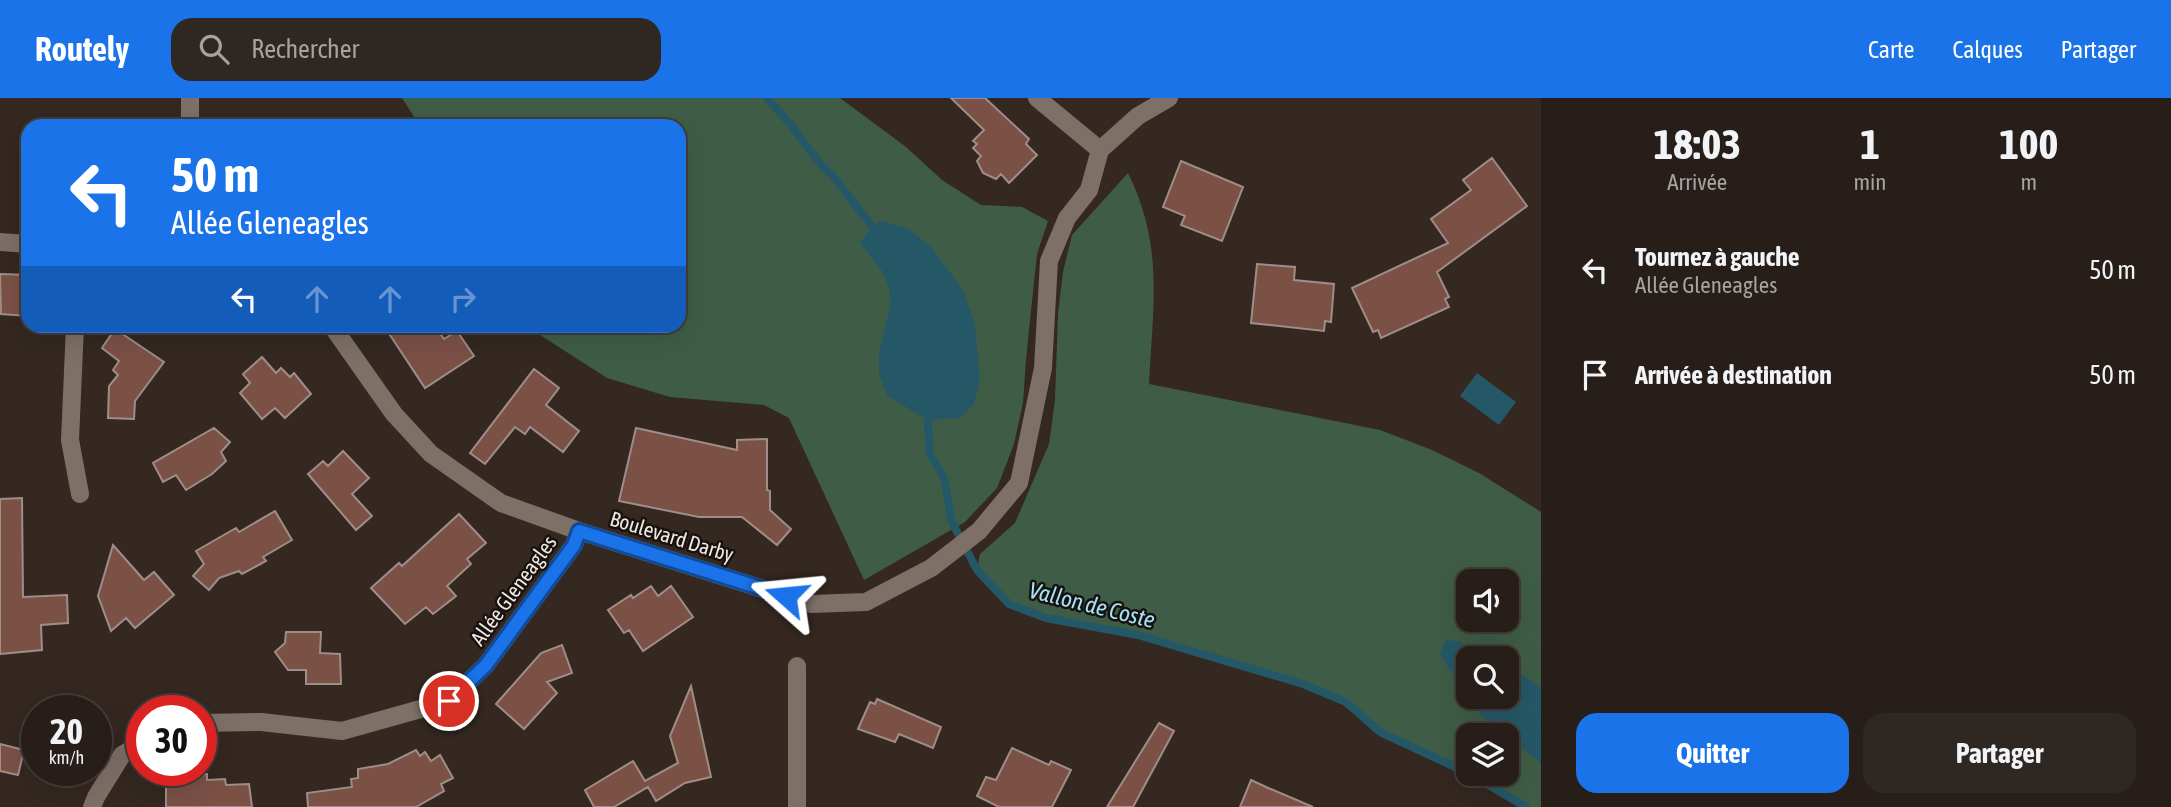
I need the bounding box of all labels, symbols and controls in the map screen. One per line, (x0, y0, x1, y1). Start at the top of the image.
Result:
search box (171, 18, 661, 81)
text: Routely (35, 30, 129, 68)
icon: search (195, 30, 233, 68)
text: Rechercher (251, 34, 359, 64)
text: Carte (1868, 36, 1914, 63)
text: Calques (1952, 36, 2023, 63)
text: Partager (2061, 36, 2136, 63)
text: 18:03 (1654, 120, 1741, 168)
text: 1 (1860, 120, 1880, 168)
text: 100 (1999, 120, 2058, 168)
text: 50 m (171, 146, 259, 202)
icon: left (56, 147, 147, 238)
text: Arrivée (1667, 169, 1727, 195)
text: min (1854, 169, 1887, 195)
text: m (2020, 169, 2037, 195)
text: Allée Gleneagles (171, 204, 369, 241)
text: Tournez à gauche (1635, 242, 1800, 272)
icon: left (1576, 251, 1614, 289)
text: 50 m (2089, 255, 2136, 285)
text: Allée Gleneagles (1635, 272, 1777, 298)
icon: left (225, 280, 263, 318)
icon: ahead (298, 280, 336, 318)
icon: ahead (371, 280, 409, 318)
icon: right (444, 280, 482, 318)
icon: arrive (1576, 356, 1614, 394)
text: Arrivée à destination (1635, 360, 1832, 390)
text: 50 m (2089, 360, 2136, 390)
street label: Boulevard Darby (607, 506, 737, 566)
street label: Allée Gleneagles (465, 530, 561, 650)
position arrow (749, 559, 823, 633)
map controls (1456, 569, 1519, 786)
button: sound (1456, 569, 1519, 632)
water label: Vallon de Coste (1026, 577, 1158, 633)
button: search (1456, 646, 1519, 709)
pin (419, 671, 479, 731)
icon: arrive (430, 682, 468, 720)
speed limit sign: 30 (126, 695, 217, 786)
text: 20 (50, 711, 83, 751)
button: Quitter (1576, 713, 1849, 793)
button: Partager (1863, 713, 2136, 793)
button: layers (1456, 723, 1519, 786)
text: km/h (49, 747, 84, 768)

